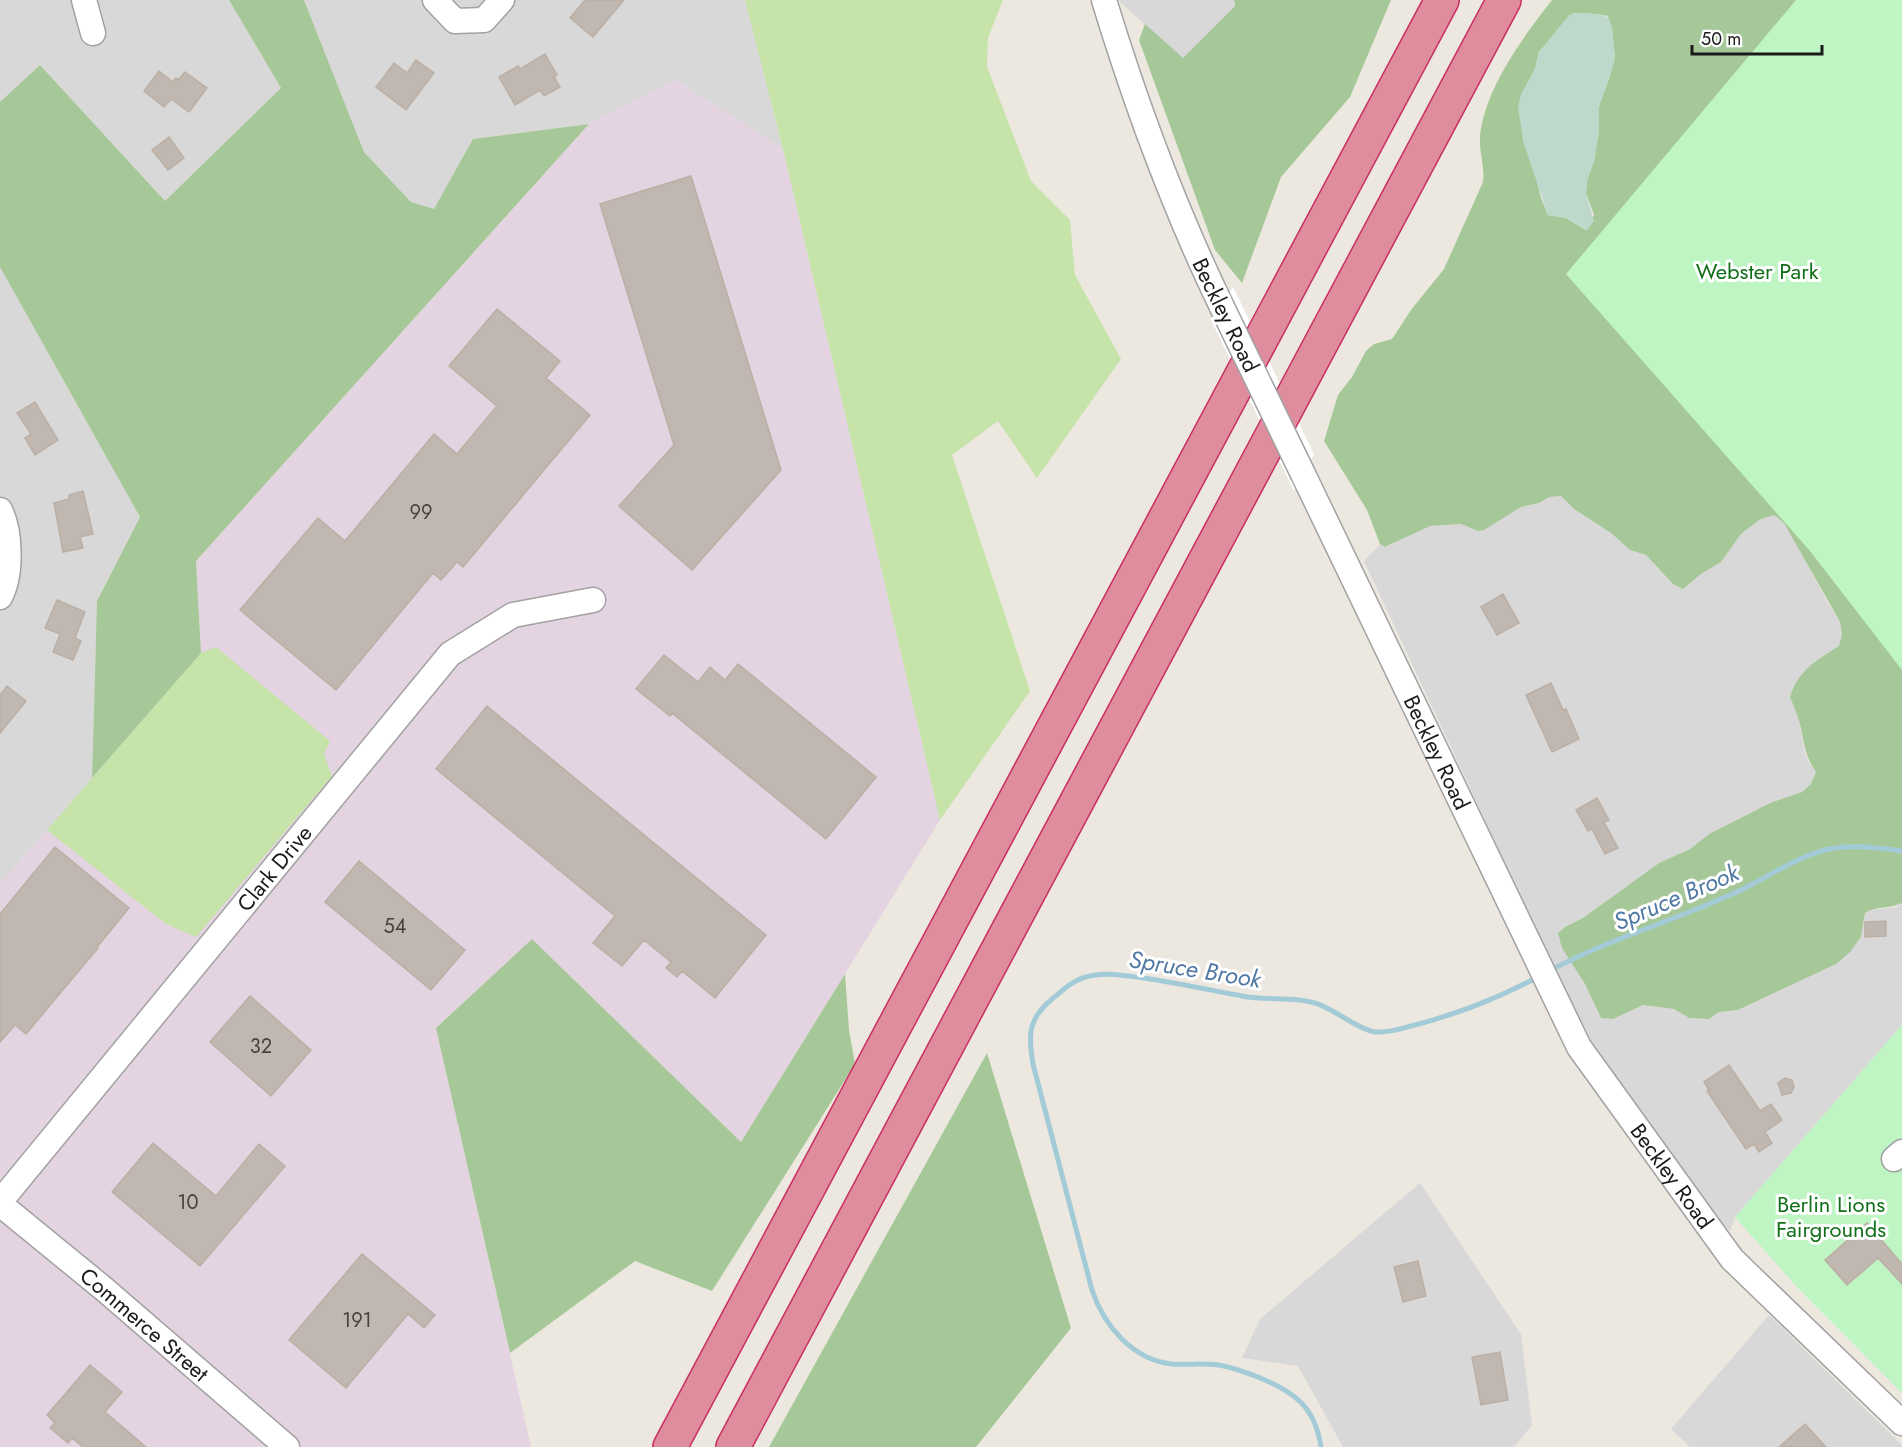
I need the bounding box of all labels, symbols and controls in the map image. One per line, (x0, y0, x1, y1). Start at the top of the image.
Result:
scale bar (1692, 18, 1822, 56)
text: 50 m (1701, 26, 1741, 52)
street label: Beckley Road (1185, 252, 1267, 378)
park label: Webster Park (1696, 255, 1819, 287)
house number: 99 (409, 498, 433, 527)
street label: Beckley Road (1396, 690, 1478, 815)
street label: Clark Drive (229, 818, 319, 918)
water label: Spruce Brook (1608, 854, 1746, 939)
house number: 54 (384, 912, 407, 941)
water label: Spruce Brook (1127, 941, 1265, 997)
house number: 32 (250, 1032, 272, 1061)
street label: Beckley Road (1623, 1116, 1721, 1235)
house number: 10 (178, 1188, 199, 1217)
park label: Berlin Lions Fairgrounds (1776, 1188, 1886, 1245)
street label: Commerce Street (73, 1260, 217, 1389)
house number: 191 (342, 1306, 372, 1335)

